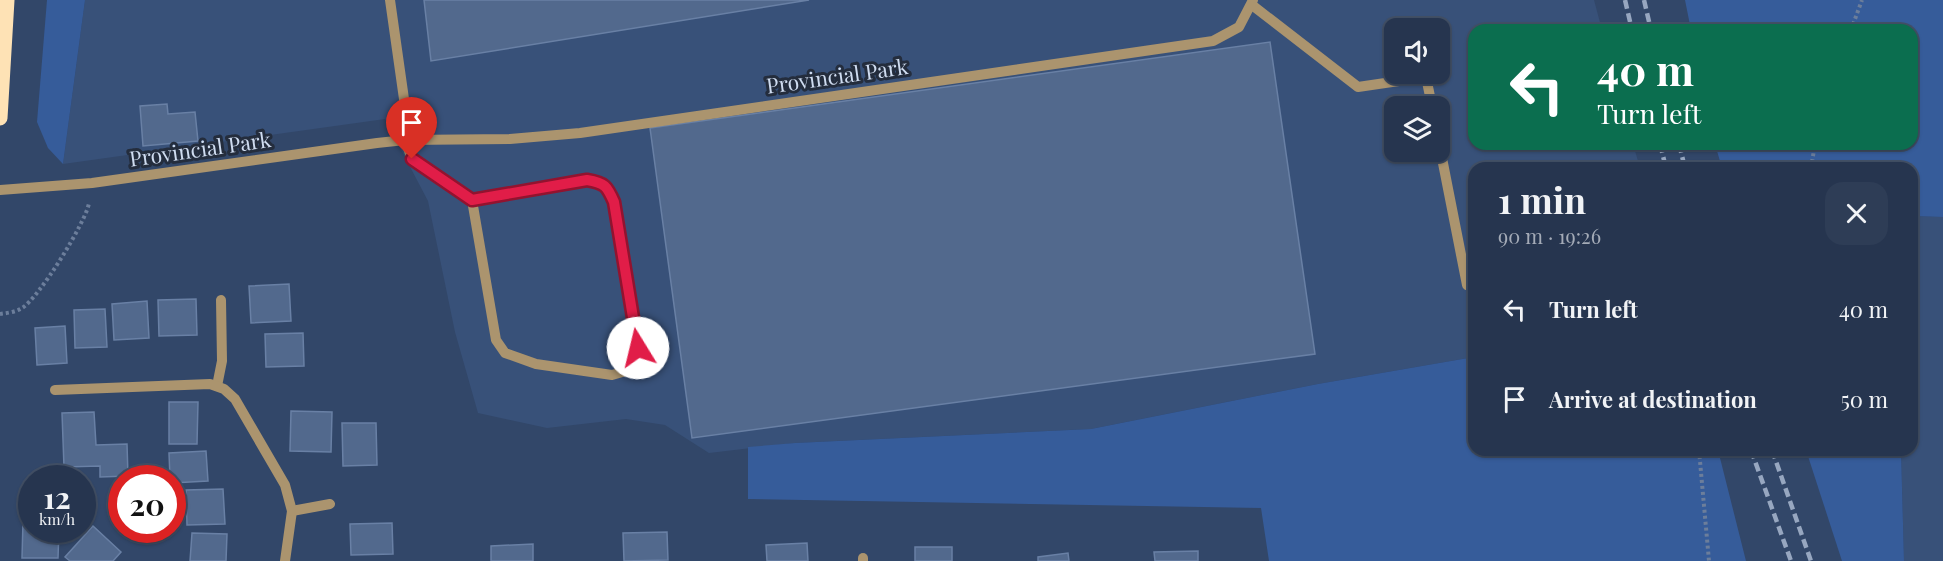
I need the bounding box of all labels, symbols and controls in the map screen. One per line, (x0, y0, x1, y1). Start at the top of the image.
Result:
map controls (1384, 18, 1450, 162)
button: sound (1384, 18, 1450, 84)
text: 40 m (1597, 41, 1694, 97)
icon: left (1498, 48, 1576, 126)
street label: Provincial Park (764, 51, 910, 99)
text: Turn left (1597, 95, 1701, 131)
button: layers (1384, 96, 1450, 162)
pin (386, 97, 437, 159)
icon: arrive (395, 106, 428, 139)
street label: Provincial Park (127, 124, 273, 172)
text: 1 min (1498, 175, 1586, 223)
button: close (1825, 182, 1888, 245)
text: 90 m · 19:26 (1498, 222, 1601, 249)
icon: left (1498, 293, 1531, 326)
text: Turn left (1549, 294, 1638, 324)
text: 40 m (1839, 294, 1888, 324)
position arrow (606, 316, 670, 380)
icon: arrive (1498, 383, 1531, 416)
text: Arrive at destination (1549, 384, 1757, 414)
text: 50 m (1841, 384, 1888, 414)
speed limit sign: 20 (108, 465, 186, 543)
text: 12 (43, 477, 71, 517)
text: km/h (39, 509, 75, 529)

